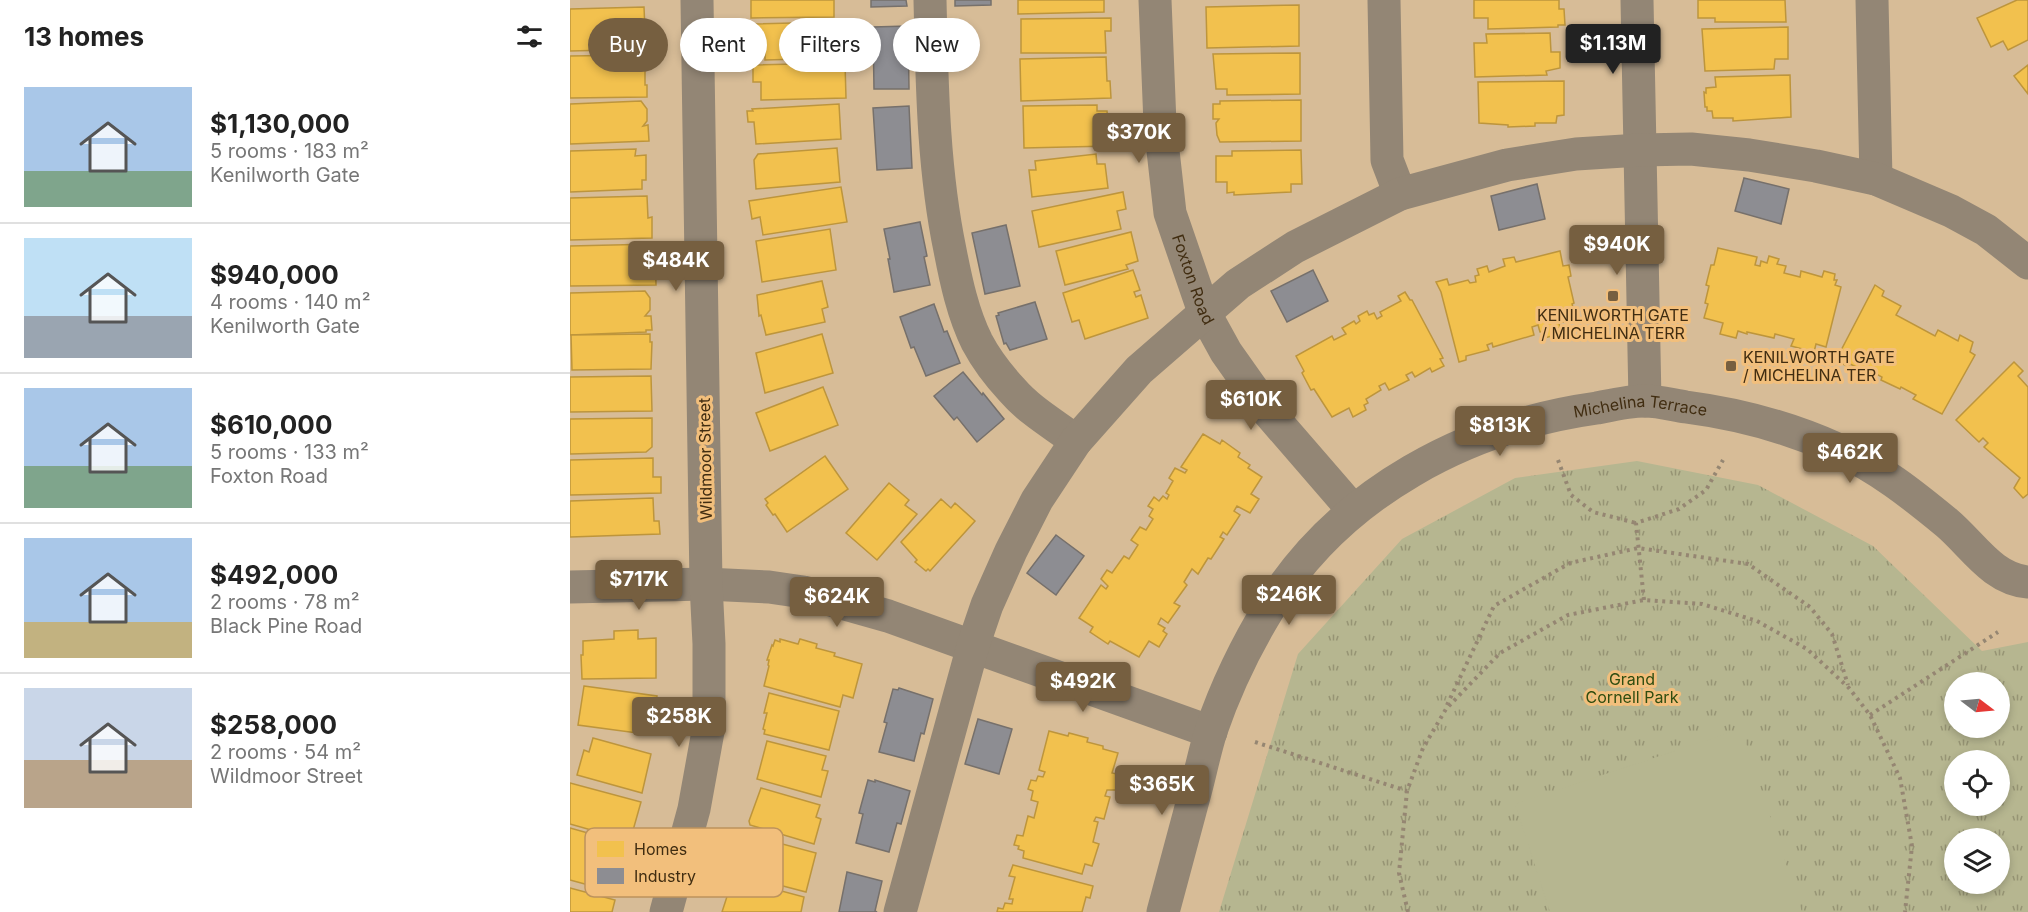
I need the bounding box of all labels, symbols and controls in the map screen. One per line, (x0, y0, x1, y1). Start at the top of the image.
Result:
chip: Buy (588, 18, 668, 72)
chip: Rent (680, 18, 767, 72)
chip: Filters (779, 18, 881, 72)
chip: New (893, 18, 980, 72)
icon: filters (513, 20, 546, 53)
text: 13 homes (24, 21, 144, 52)
pin: $1.13M (1564, 24, 1662, 75)
text: $1.13M (1580, 31, 1646, 55)
text: $1,130,000 (210, 108, 350, 139)
icon: home (72, 111, 144, 183)
pin: $370K (1097, 113, 1181, 164)
text: $370K (1106, 120, 1172, 144)
text: 5 rooms · 183 m² (210, 139, 369, 163)
text: Kenilworth Gate (210, 163, 360, 187)
pin: $940K (1575, 225, 1659, 276)
street label: Foxton Road (1168, 232, 1219, 328)
text: $940K (1583, 232, 1651, 256)
pin: $484K (634, 241, 718, 292)
text: $484K (642, 248, 710, 272)
text: $940,000 (210, 259, 339, 290)
icon: home (72, 262, 144, 334)
marker: KENILWORTH GATE / MICHELINA TERR (1606, 289, 1620, 303)
text: 4 rooms · 140 m² (210, 290, 370, 314)
place label: KENILWORTH GATE / MICHELINA TERR (1537, 305, 1689, 343)
text: Kenilworth Gate (210, 314, 360, 338)
place label: KENILWORTH GATE / MICHELINA TER (1743, 347, 1895, 385)
marker: KENILWORTH GATE / MICHELINA TER (1724, 359, 1738, 373)
pin: $610K (1209, 380, 1293, 431)
text: $610K (1220, 387, 1282, 411)
street label: Michelina Terrace (1572, 391, 1709, 422)
street label: Wildmoor Street (694, 398, 716, 520)
pin: $813K (1458, 406, 1542, 457)
text: $610,000 (210, 409, 332, 440)
icon: home (72, 412, 144, 484)
text: $813K (1469, 413, 1531, 437)
pin: $462K (1808, 433, 1892, 484)
text: 5 rooms · 133 m² (210, 440, 369, 464)
text: $462K (1817, 440, 1883, 464)
text: Foxton Road (210, 464, 328, 488)
text: $492,000 (210, 559, 338, 590)
pin: $717K (597, 560, 681, 611)
icon: home (72, 562, 144, 634)
text: $717K (609, 567, 669, 591)
pin: $246K (1247, 575, 1331, 626)
pin: $624K (795, 577, 879, 628)
text: $246K (1256, 582, 1322, 606)
text: $624K (804, 584, 870, 608)
text: 2 rooms · 78 m² (210, 590, 359, 614)
text: Black Pine Road (210, 614, 362, 638)
pin: $492K (1041, 662, 1125, 713)
text: $492K (1050, 669, 1116, 693)
park label: Grand Cornell Park (1586, 669, 1679, 707)
north arrow (1944, 672, 2010, 738)
map controls (1944, 672, 2010, 894)
pin: $258K (637, 697, 721, 748)
text: $258K (646, 704, 712, 728)
text: $258,000 (210, 709, 337, 740)
icon: home (72, 712, 144, 784)
text: 2 rooms · 54 m² (210, 740, 361, 764)
button: locate (1944, 750, 2010, 816)
text: Wildmoor Street (210, 764, 363, 788)
pin: $365K (1120, 765, 1204, 816)
text: $365K (1129, 772, 1195, 796)
legend (585, 828, 783, 897)
button: layers (1944, 828, 2010, 894)
text: Homes (634, 839, 687, 859)
text: Industry (634, 866, 696, 886)

